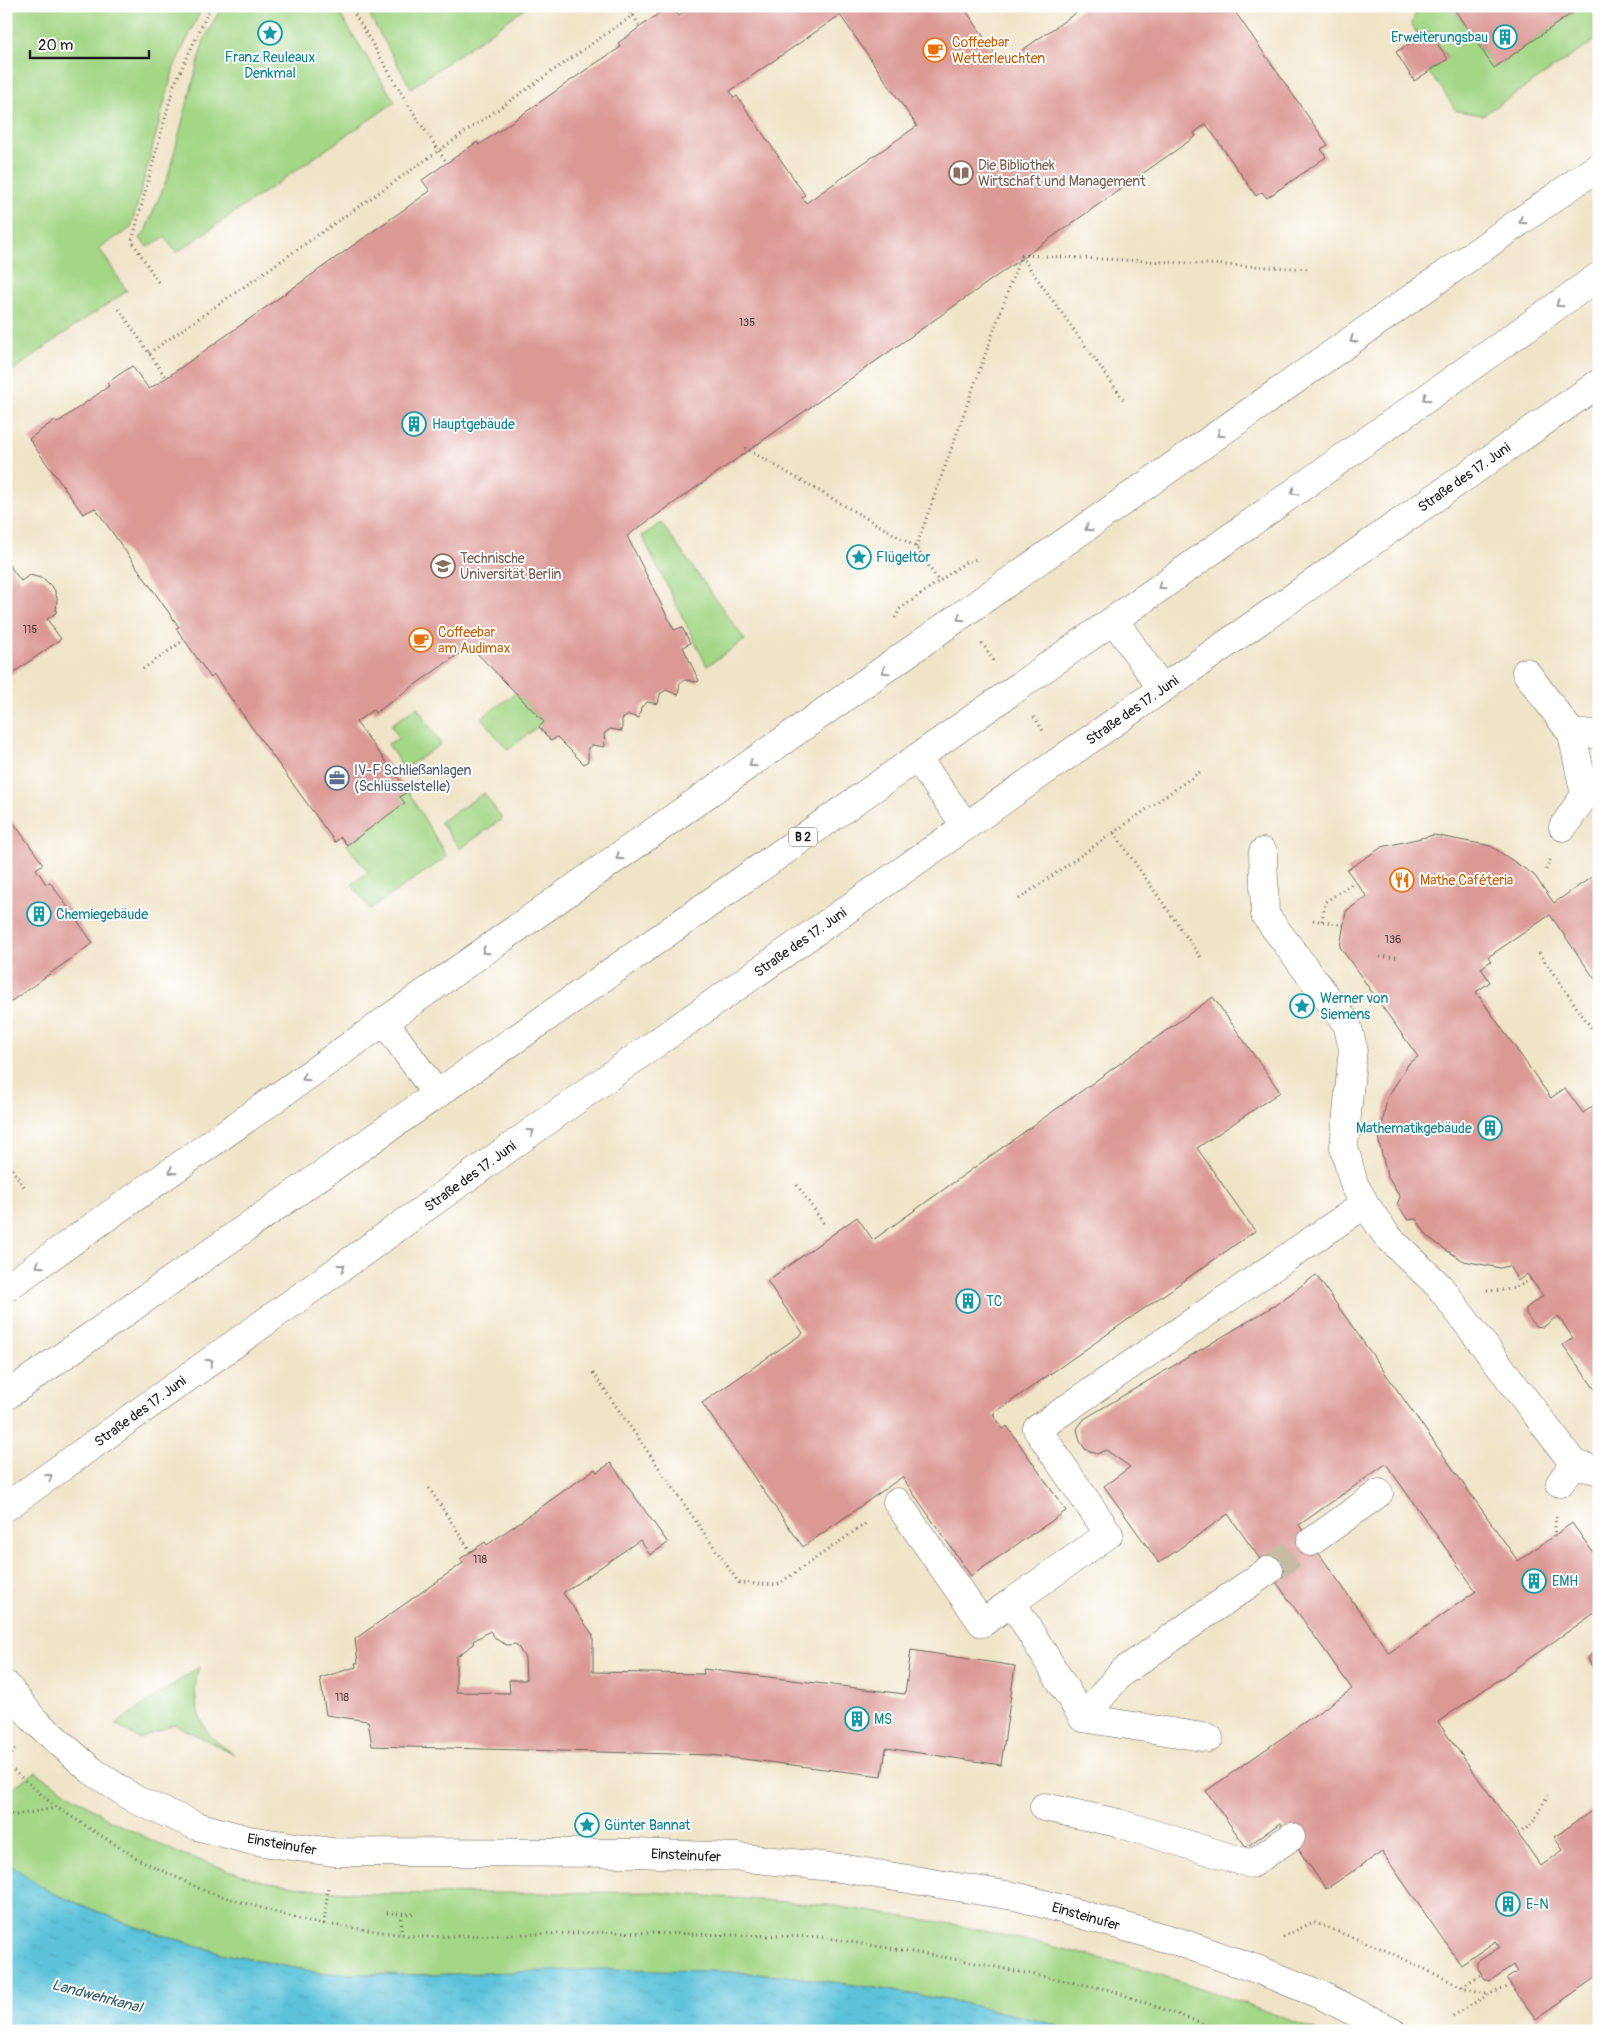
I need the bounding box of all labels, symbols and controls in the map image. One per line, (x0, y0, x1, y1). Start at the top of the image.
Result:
place icon: Franz Reuleaux Denkmal (257, 20, 283, 46)
building icon: Erweiterungsbau (1492, 24, 1518, 50)
scale bar (30, 28, 149, 60)
place label: Erweiterungsbau (1391, 29, 1488, 46)
place label: Coffeebar Wetterleuchten (952, 34, 1045, 67)
text: 20 m (38, 36, 73, 55)
cafe icon: Coffeebar Wetterleuchten (922, 37, 948, 63)
place label: Franz Reuleaux Denkmal (225, 49, 315, 82)
place label: Die Bibliothek Wirtschaft und Management (978, 157, 1146, 190)
library icon: Die Bibliothek Wirtschaft und Management (948, 160, 974, 186)
one-way arrow (1518, 215, 1528, 224)
one-way arrow (1555, 298, 1565, 307)
house number: 135 (739, 316, 755, 329)
one-way arrow (1349, 334, 1359, 343)
one-way arrow (1423, 392, 1432, 401)
building icon: Hauptgebäude (401, 411, 427, 437)
place label: Hauptgebäude (432, 416, 515, 433)
one-way arrow (1216, 428, 1226, 437)
street label: Straße des 17. Juni (1415, 439, 1514, 516)
one-way arrow (1290, 486, 1300, 495)
one-way arrow (1084, 522, 1094, 531)
place icon: Flügeltor (846, 544, 872, 570)
place label: Flügeltor (876, 549, 930, 566)
place label: Technische Universität Berlin (460, 550, 562, 583)
school or university icon: Technische Universität Berlin (430, 553, 456, 579)
one-way arrow (1158, 580, 1167, 589)
one-way arrow (956, 612, 966, 621)
house number: 115 (23, 623, 37, 636)
place label: Coffeebar am Audimax (438, 624, 511, 657)
cafe icon: Coffeebar am Audimax (408, 627, 434, 653)
one-way arrow (881, 665, 891, 674)
street label: Straße des 17. Juni (1083, 672, 1182, 749)
one-way arrow (748, 758, 757, 767)
place label: IV-F Schließanlagen (Schlüsselstelle) (354, 762, 471, 795)
office icon: IV-F Schließanlagen (Schlüsselstelle) (324, 765, 350, 791)
road number: B 2 (789, 828, 817, 846)
one-way arrow (615, 851, 624, 860)
restaurant icon: Mathe Caféteria (1389, 867, 1415, 893)
place label: Mathe Caféteria (1420, 872, 1513, 889)
building icon: Chemiegebäude (26, 901, 52, 927)
street label: Straße des 17. Juni (751, 904, 850, 981)
place label: Chemiegebäude (56, 906, 148, 923)
house number: 136 (1385, 933, 1401, 946)
one-way arrow (482, 945, 491, 954)
place label: Werner von Siemens (1320, 990, 1388, 1023)
place icon: Werner von Siemens (1289, 993, 1315, 1019)
one-way arrow (301, 1072, 311, 1081)
building icon: Mathematikgebäude (1477, 1115, 1503, 1141)
place label: Mathematikgebäude (1356, 1120, 1472, 1137)
one-way arrow (525, 1129, 535, 1138)
street label: Straße des 17. Juni (421, 1137, 520, 1215)
one-way arrow (169, 1166, 178, 1174)
one-way arrow (35, 1259, 45, 1268)
one-way arrow (336, 1264, 346, 1273)
building icon: TC (955, 1288, 981, 1314)
place label: TC (986, 1293, 1003, 1310)
one-way arrow (204, 1359, 214, 1368)
street label: Straße des 17. Juni (91, 1372, 190, 1450)
one-way arrow (43, 1474, 53, 1483)
house number: 118 (473, 1553, 488, 1566)
building icon: EMH (1521, 1568, 1547, 1594)
place label: EMH (1552, 1573, 1578, 1590)
house number: 118 (335, 1691, 350, 1704)
building icon: MS (844, 1706, 870, 1732)
place label: MS (874, 1711, 892, 1728)
place icon: Günter Bannat (574, 1812, 600, 1838)
place label: Günter Bannat (604, 1817, 691, 1834)
street label: Einsteinufer (246, 1830, 318, 1859)
street label: Einsteinufer (651, 1845, 721, 1866)
building icon: E-N (1495, 1891, 1521, 1917)
place label: E-N (1526, 1896, 1549, 1913)
street label: Einsteinufer (1050, 1899, 1122, 1934)
water label: Landwehrkanal (50, 1975, 145, 2018)

